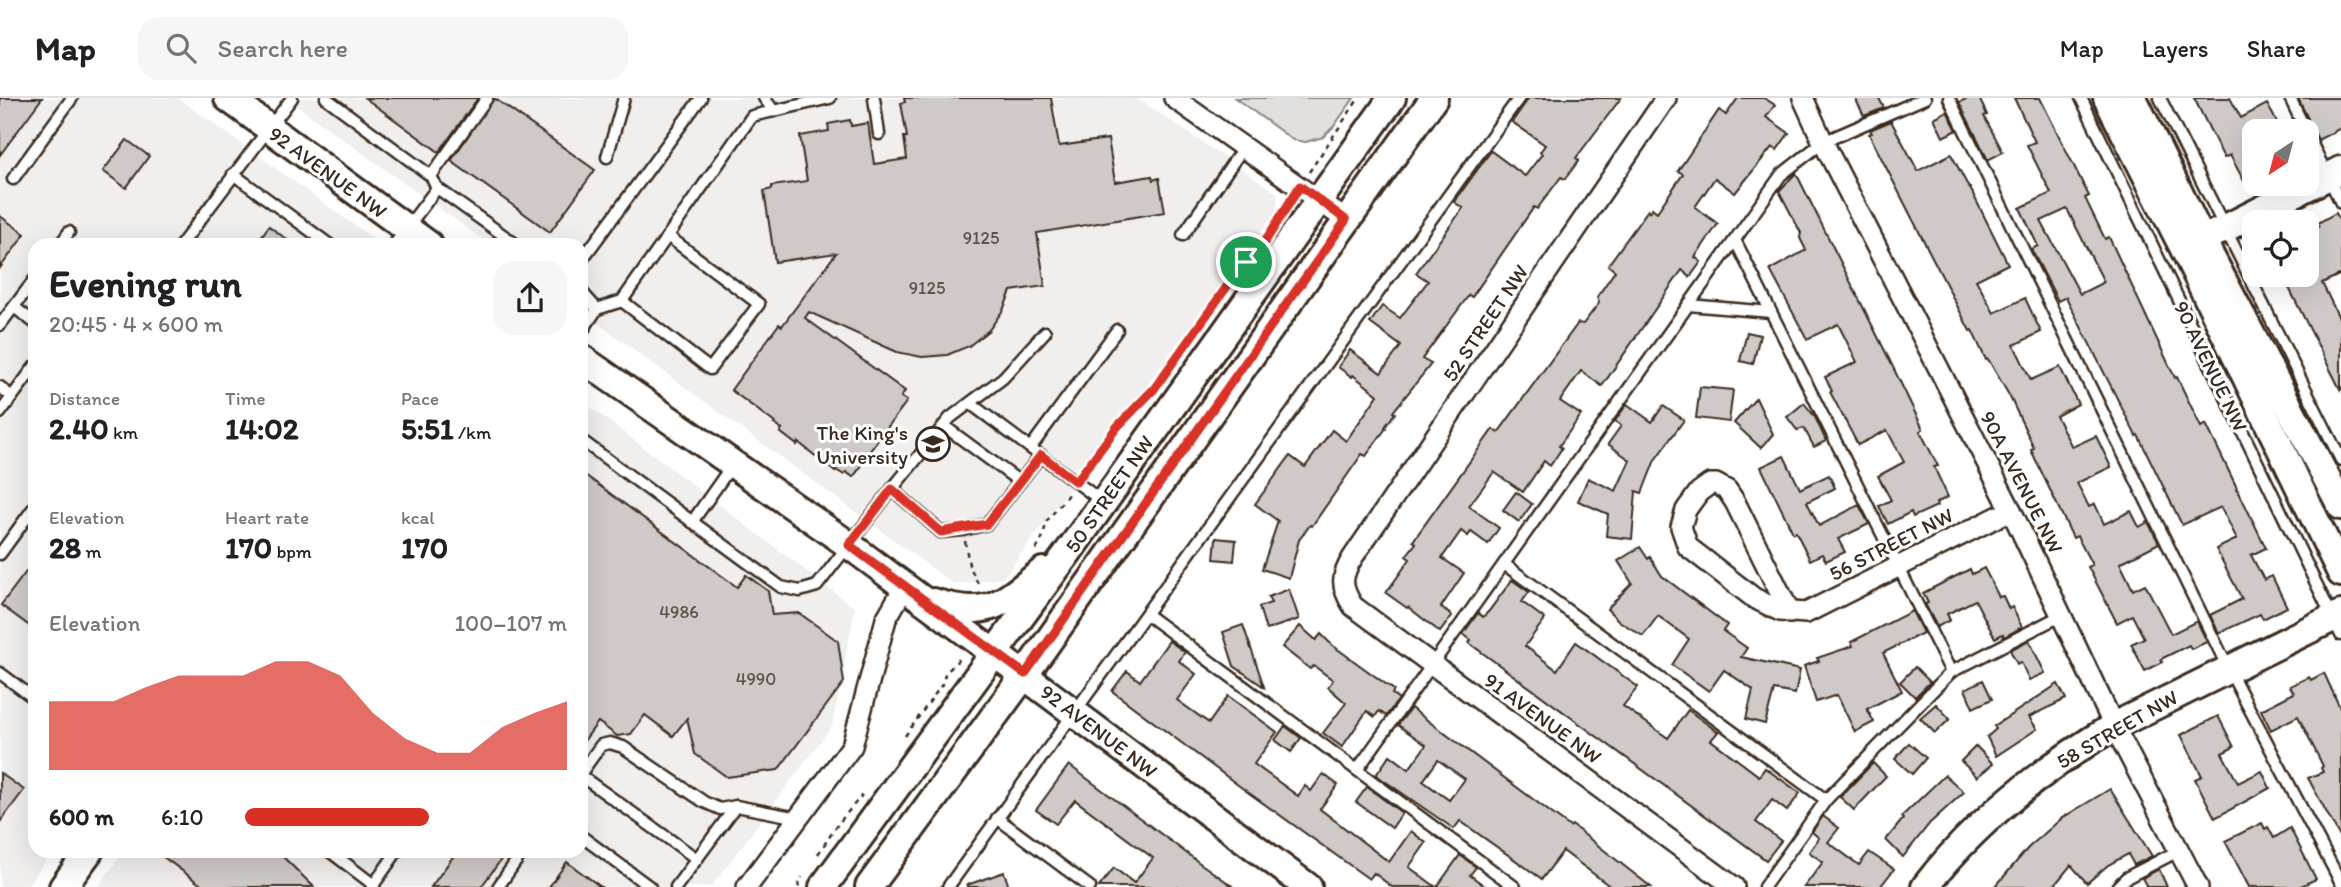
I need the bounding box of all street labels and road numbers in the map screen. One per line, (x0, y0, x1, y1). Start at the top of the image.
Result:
street label: 92 AVENUE NW (264, 121, 392, 223)
street label: 52 STREET NW (1437, 260, 1533, 386)
street label: 90 AVENUE NW (2169, 297, 2253, 435)
street label: 90A AVENUE NW (1975, 407, 2069, 557)
street label: 50 STREET NW (1059, 431, 1159, 557)
street label: 56 STREET NW (1825, 502, 1957, 586)
street label: 91 AVENUE NW (1480, 667, 1607, 769)
street label: 92 AVENUE NW (1036, 679, 1163, 783)
street label: 58 STREET NW (2052, 684, 2182, 774)

